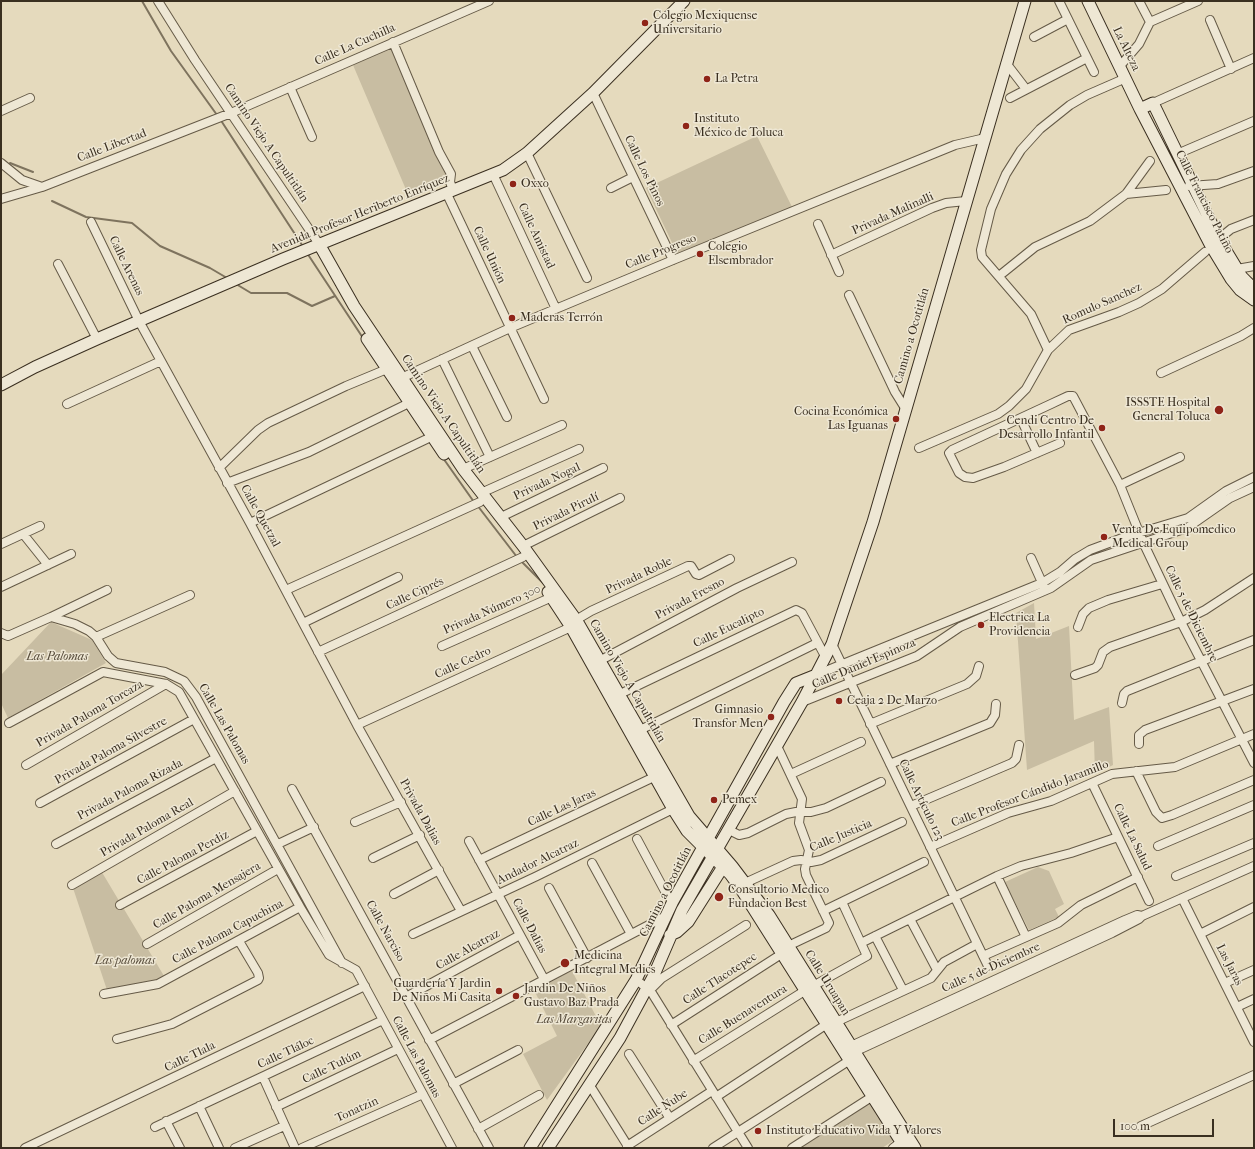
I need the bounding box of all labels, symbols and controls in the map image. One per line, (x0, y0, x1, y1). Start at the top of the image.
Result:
place label: Colegio Mexiquense Universitario (653, 9, 757, 37)
marker: Colegio Mexiquense Universitario (640, 18, 650, 28)
street label: Calle La Cuchilla (313, 21, 397, 69)
street label: La Alteza (1109, 24, 1143, 74)
place label: La Petra (715, 72, 758, 86)
marker: La Petra (702, 74, 712, 84)
street label: Camino Viejo A Capultitlán (221, 81, 311, 205)
place label: Instituto México de Toluca (694, 112, 783, 140)
marker: Instituto México de Toluca (681, 121, 691, 131)
street label: Calle Libertad (75, 126, 149, 166)
street label: Calle Los Pinos (621, 133, 667, 209)
street label: Calle Francisco Patiño (1172, 148, 1236, 256)
street label: Avenida Profesor Heriberto Enríquez (268, 171, 452, 257)
place label: Oxxo (521, 177, 549, 191)
marker: Oxxo (508, 179, 518, 189)
street label: Privada Malinalli (850, 190, 936, 238)
street label: Calle Amistad (515, 201, 557, 271)
street label: Calle Unión (469, 224, 509, 286)
street label: Calle Progreso (624, 231, 698, 273)
street label: Calle Arenas (105, 234, 147, 298)
place label: Colegio Elsembrador (708, 240, 773, 268)
marker: Colegio Elsembrador (695, 249, 705, 259)
street label: Romulo Sanchez (1060, 280, 1144, 328)
street label: Camino a Ocotitlán (891, 286, 933, 386)
place label: Maderas Terrón (520, 311, 603, 325)
marker: Maderas Terrón (507, 313, 517, 323)
street label: Camino Viejo A Capultitlán (398, 352, 488, 476)
place label: ISSSTE Hospital General Toluca (1126, 396, 1210, 424)
marker: ISSSTE Hospital General Toluca (1213, 404, 1225, 416)
place label: Cocina Económica Las Iguanas (794, 405, 888, 433)
marker: Cocina Económica Las Iguanas (891, 414, 901, 424)
place label: Cendi Centro De Desarrollo Infantil (998, 414, 1094, 442)
marker: Cendi Centro De Desarrollo Infantil (1097, 423, 1107, 433)
street label: Privada Nogal (511, 460, 583, 504)
street label: Calle Quetzal (237, 482, 283, 550)
street label: Privada Pirulí (531, 490, 601, 534)
place label: Venta De Equipomedico Medical Group (1112, 523, 1236, 551)
marker: Venta De Equipomedico Medical Group (1099, 532, 1109, 542)
street label: Privada Roble (603, 554, 675, 598)
street label: Calle 5 de Diciembre (1161, 563, 1221, 665)
street label: Calle Ciprés (384, 574, 446, 614)
street label: Privada Fresno (653, 575, 727, 623)
street label: Privada Número 300 (441, 582, 543, 638)
street label: Calle Eucalipto (691, 605, 767, 651)
place label: Electrica La Providencia (989, 611, 1050, 639)
street label: Camino Viejo A Capultitlán (586, 617, 668, 745)
marker: Electrica La Providencia (976, 620, 986, 630)
street label: Calle Daniel Espinoza (810, 636, 918, 692)
street label: Calle Cedro (433, 644, 493, 682)
park label: Las Palomas (26, 650, 88, 664)
street label: Privada Paloma Torcaza (34, 677, 146, 751)
street label: Calle Las Palomas (195, 681, 253, 767)
place label: Ceaja 2 De Marzo (847, 694, 937, 708)
marker: Ceaja 2 De Marzo (834, 696, 844, 706)
place label: Gimnasio Transfor Men (693, 703, 763, 731)
marker: Gimnasio Transfor Men (766, 712, 776, 722)
street label: Privada Paloma Silvestre (52, 714, 170, 788)
street label: Privada Paloma Rizada (75, 756, 185, 824)
street label: Calle Artículo 123 (895, 757, 947, 843)
street label: Calle Profesor Cándido Jaramillo (949, 757, 1111, 831)
street label: Privada Dalias (396, 776, 444, 848)
street label: Calle Las Jaras (526, 786, 598, 830)
place label: Pemex (722, 793, 757, 807)
street label: Privada Paloma Real (98, 795, 196, 861)
marker: Pemex (709, 795, 719, 805)
street label: Calle La Salud (1110, 801, 1154, 873)
street label: Calle Justicia (808, 816, 874, 856)
street label: Calle Paloma Perdiz (135, 828, 231, 888)
street label: Andador Alcatraz (495, 836, 581, 888)
street label: Camino a Ocotitlán (637, 844, 695, 940)
street label: Calle Paloma Mensajera (151, 859, 263, 933)
place label: Consultorio Medico Fundacion Best (728, 883, 829, 911)
marker: Consultorio Medico Fundacion Best (713, 891, 725, 903)
street label: Calle Dalias (509, 896, 549, 956)
street label: Calle Paloma Capuchina (170, 897, 286, 967)
street label: Calle Narciso (362, 898, 408, 964)
street label: Calle Alcatraz (434, 927, 502, 973)
street label: Calle 5 de Diciembre (940, 940, 1042, 996)
street label: Las Jaras (1212, 942, 1246, 988)
street label: Calle Uruapan (801, 948, 853, 1018)
place label: Medicina Integral Medics (574, 949, 655, 977)
street label: Calle Tlacotepec (680, 950, 760, 1008)
park label: Las palomas (95, 954, 155, 968)
marker: Medicina Integral Medics (559, 957, 571, 969)
place label: Guardería Y Jardin De Niños Mi Casita (392, 977, 491, 1005)
place label: Jardin De Niños Gustavo Baz Prada (524, 982, 619, 1010)
street label: Calle Buenaventura (696, 982, 790, 1048)
marker: Guardería Y Jardin De Niños Mi Casita (494, 986, 504, 996)
marker: Jardin De Niños Gustavo Baz Prada (511, 991, 521, 1001)
park label: Las Margaritas (536, 1013, 612, 1027)
street label: Calle Las Palomas (388, 1014, 444, 1100)
street label: Calle Tláloc (256, 1034, 316, 1072)
street label: Calle Tlala (162, 1039, 218, 1075)
street label: Calle Tulúm (300, 1047, 364, 1087)
street label: Calle Nube (635, 1087, 691, 1129)
street label: Tonatzin (333, 1094, 381, 1126)
scale bar (1115, 1111, 1216, 1137)
text: 100 m (1120, 1119, 1150, 1133)
place label: Instituto Educativo Vida Y Valores (766, 1124, 941, 1138)
marker: Instituto Educativo Vida Y Valores (753, 1126, 763, 1136)

